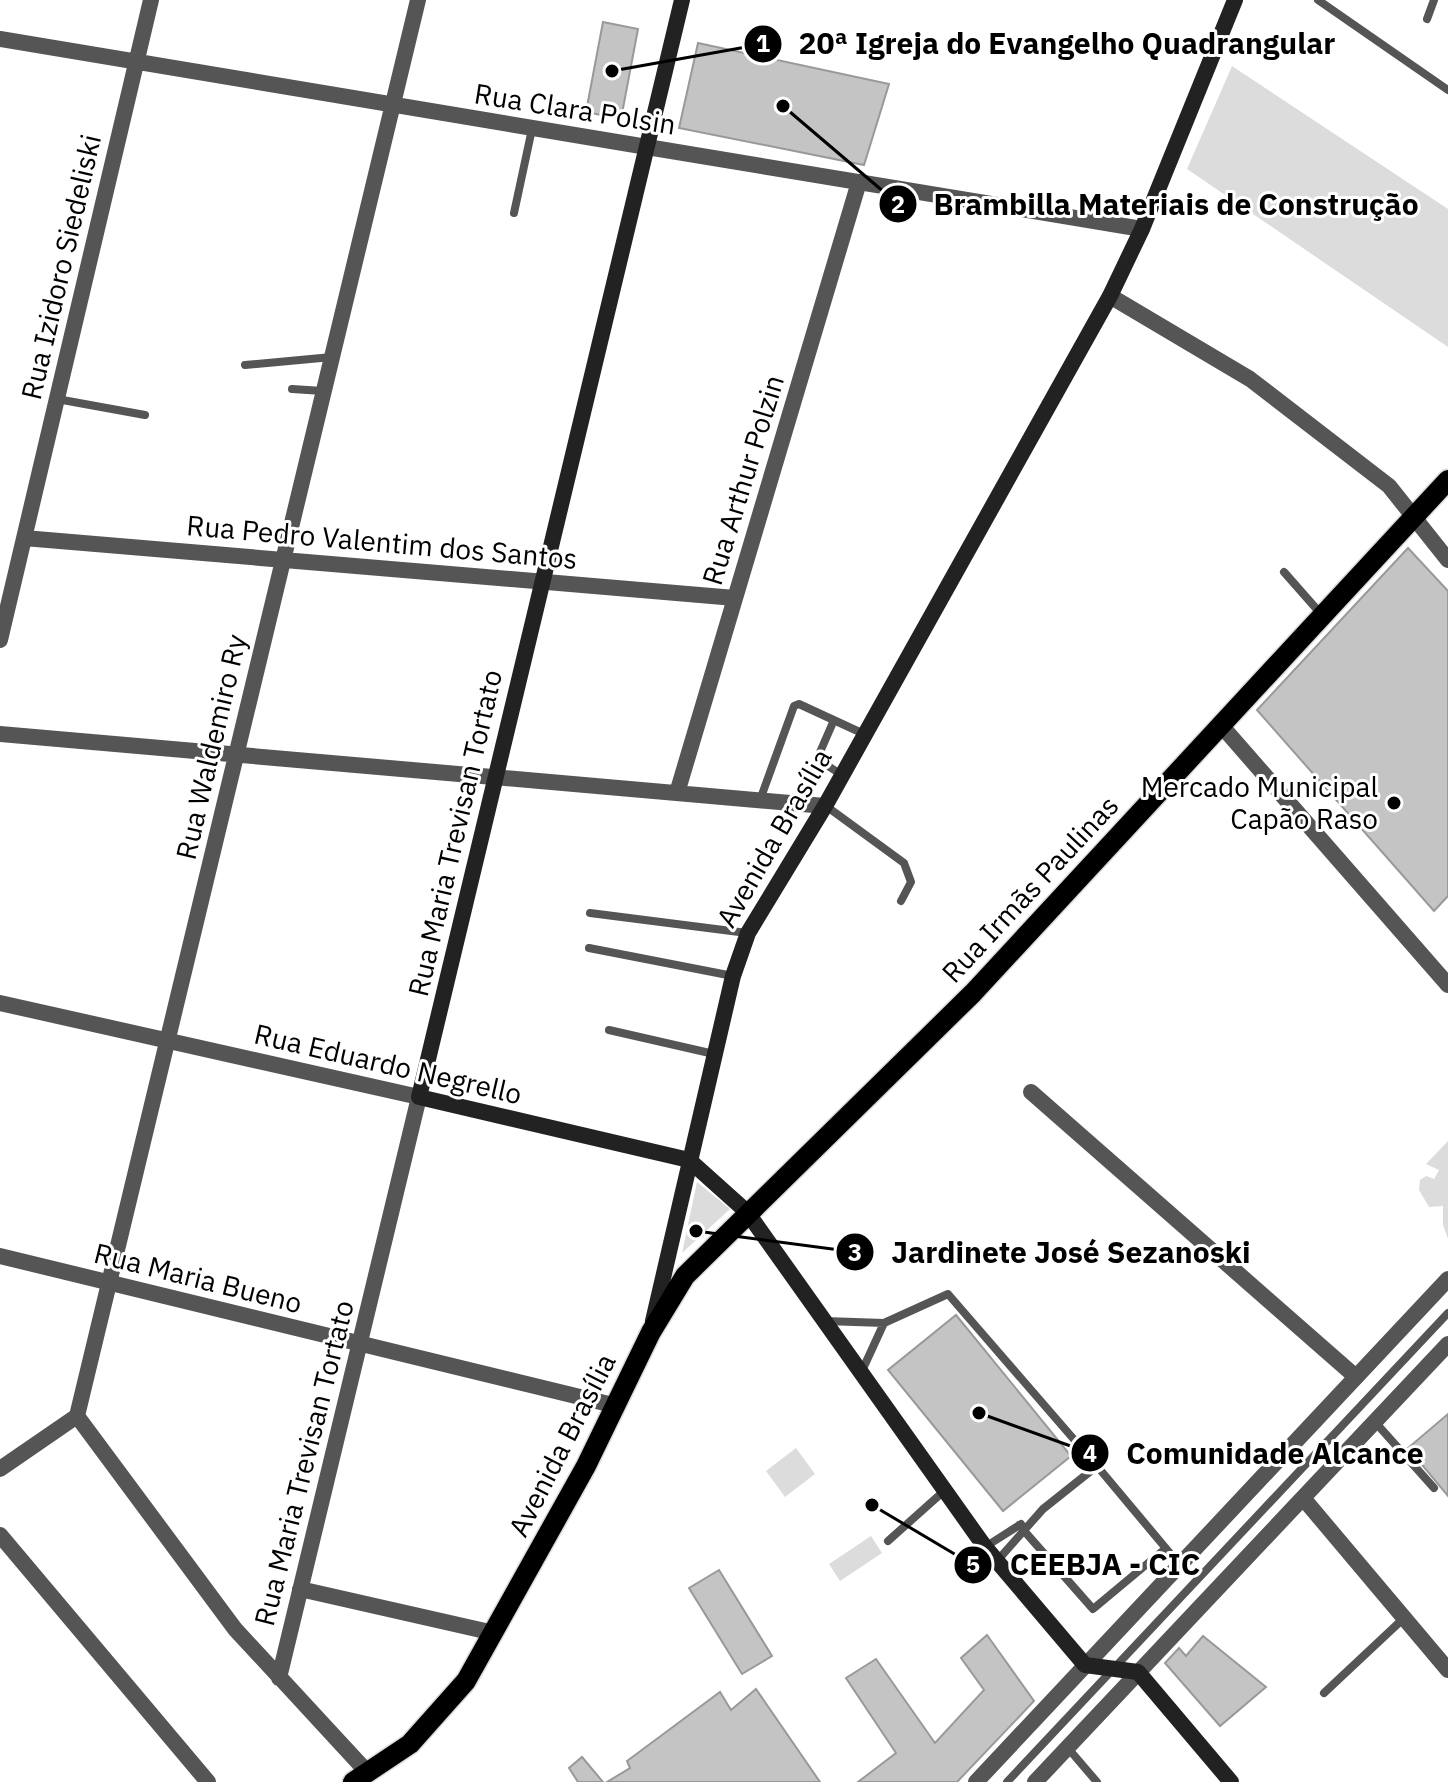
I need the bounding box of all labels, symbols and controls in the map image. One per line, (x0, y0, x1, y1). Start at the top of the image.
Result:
callout: 20ª Igreja do Evangelho Quadrangular (743, 17, 1352, 71)
text: 20ª Igreja do Evangelho Quadrangular (799, 23, 1335, 62)
text: 1 (756, 27, 770, 59)
street label: Rua Clara Polsin (472, 74, 678, 143)
street label: Rua Izidoro Siedeliski (12, 131, 109, 403)
callout: Brambilla Materiais de Construção (878, 177, 1435, 231)
text: Brambilla Materiais de Construção (933, 184, 1419, 223)
text: 2 (891, 188, 905, 220)
street label: Rua Arthur Polzin (693, 370, 792, 589)
street label: Rua Pedro Valentim dos Santos (185, 506, 579, 577)
street label: Rua Waldemiro Ry (167, 631, 254, 863)
street label: Rua Maria Trevisan Tortato (399, 666, 510, 1000)
street label: Avenida Brasília (707, 742, 840, 934)
place label: Mercado Municipal Capão Raso (1141, 768, 1378, 837)
street label: Rua Irmãs Paulinas (933, 787, 1126, 990)
marker: Mercado Municipal Capão Raso (1385, 794, 1403, 812)
street label: Rua Eduardo Negrello (251, 1015, 525, 1112)
callout: Jardinete José Sezanoski (835, 1225, 1267, 1279)
text: Jardinete José Sezanoski (891, 1232, 1251, 1271)
street label: Rua Maria Bueno (90, 1234, 306, 1321)
text: 3 (848, 1236, 862, 1268)
street label: Rua Maria Trevisan Tortato (245, 1296, 362, 1630)
street label: Avenida Brasília (500, 1347, 624, 1543)
callout: Comunidade Alcance (1070, 1426, 1439, 1480)
text: Comunidade Alcance (1126, 1433, 1424, 1472)
text: 4 (1083, 1437, 1097, 1469)
callout: CEEBJA - CIC (953, 1538, 1216, 1592)
text: CEEBJA - CIC (1010, 1544, 1200, 1583)
text: 5 (966, 1548, 980, 1580)

